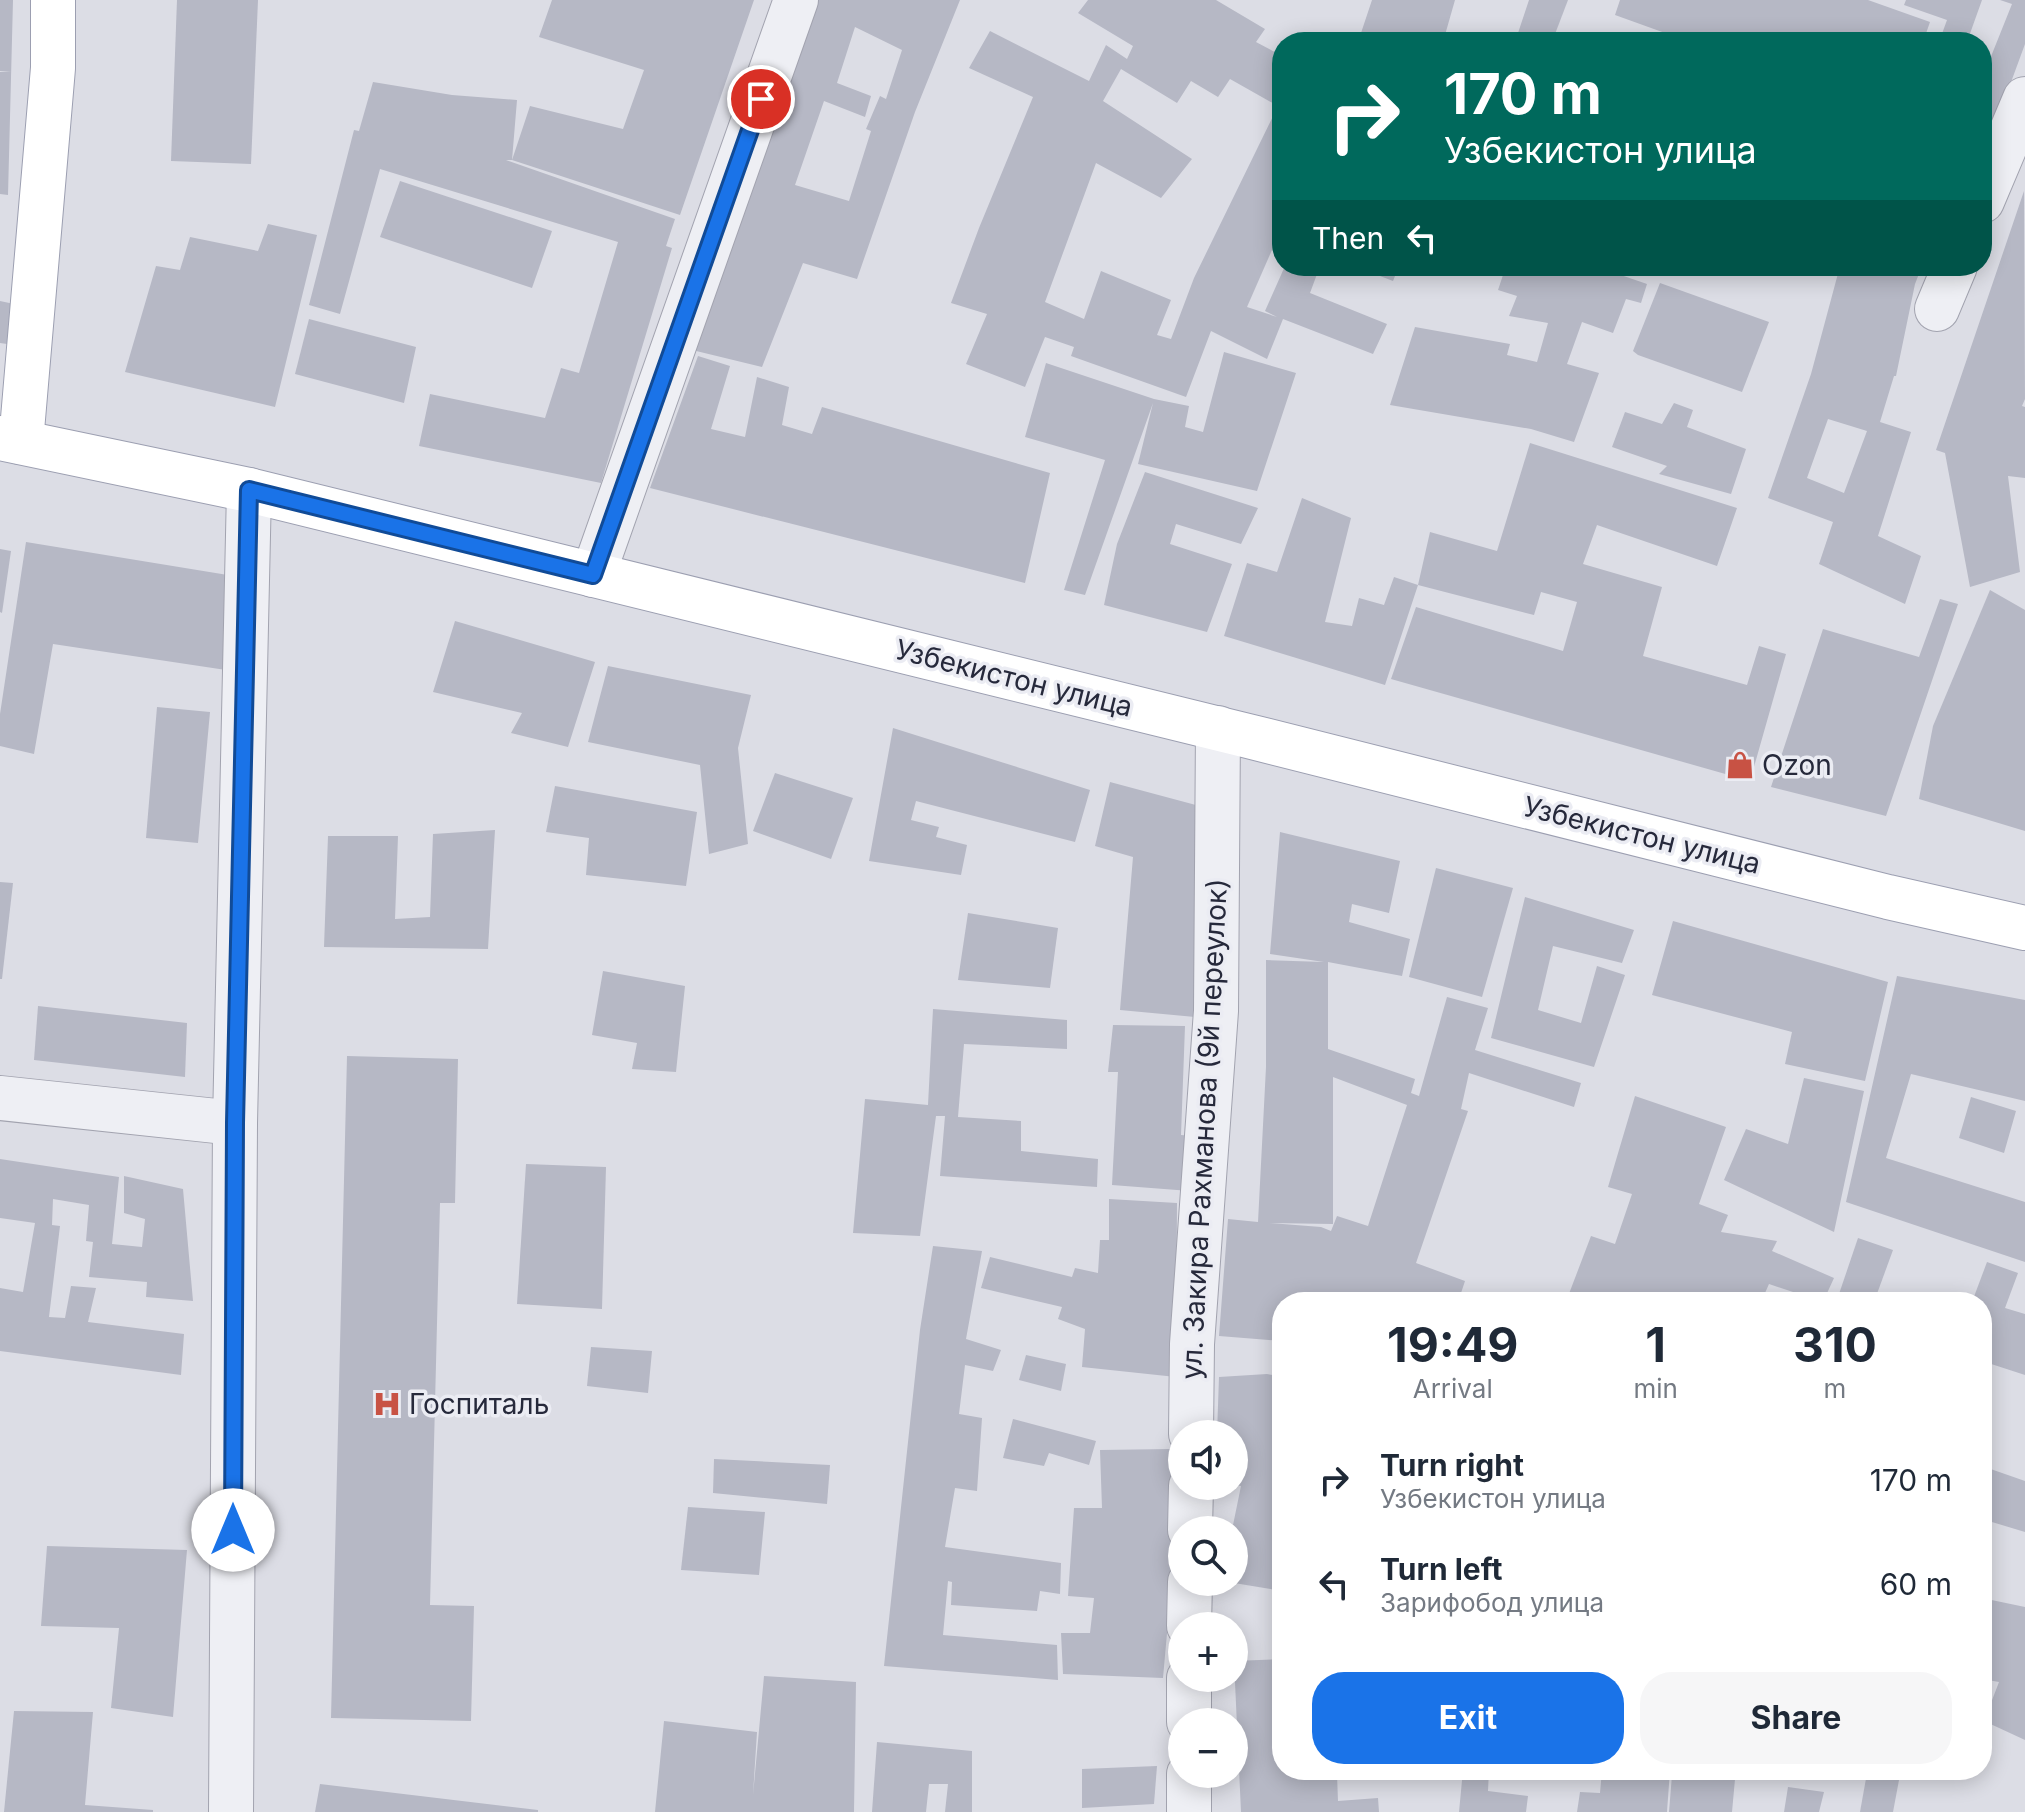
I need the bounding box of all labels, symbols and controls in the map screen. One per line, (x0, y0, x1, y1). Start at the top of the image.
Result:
text: 170 m (1444, 60, 1602, 128)
icon: right (1312, 64, 1416, 168)
pin (727, 65, 795, 133)
icon: arrive (739, 77, 783, 121)
text: Узбекистон улица (1444, 128, 1757, 172)
icon: left (1400, 216, 1444, 260)
text: Then (1312, 220, 1384, 256)
street label: Узбекистон улица (892, 632, 1136, 724)
place label: Ozon (1762, 748, 1832, 782)
shop icon: Ozon (1725, 750, 1755, 780)
street label: Узбекистон улица (1520, 789, 1764, 881)
street label: ул. Закира Рахманова (9й переулок) (1174, 878, 1234, 1380)
text: 19:49 (1387, 1315, 1519, 1374)
text: 1 (1645, 1315, 1666, 1374)
text: 310 (1793, 1315, 1877, 1374)
text: Arrival (1413, 1373, 1493, 1404)
text: min (1634, 1373, 1678, 1404)
text: m (1824, 1373, 1846, 1404)
place label: Госпиталь (409, 1387, 549, 1421)
hospital icon: Госпиталь (372, 1389, 402, 1419)
map controls (1168, 1420, 1248, 1788)
button: sound (1168, 1420, 1248, 1500)
text: Turn right (1380, 1447, 1524, 1483)
icon: right (1312, 1458, 1356, 1502)
text: 170 m (1870, 1462, 1952, 1498)
text: Узбекистон улица (1380, 1483, 1606, 1514)
position arrow (191, 1488, 275, 1572)
button: search (1168, 1516, 1248, 1596)
text: Turn left (1380, 1551, 1502, 1587)
icon: left (1312, 1562, 1356, 1606)
text: 60 m (1880, 1566, 1952, 1602)
text: Зарифобод улица (1380, 1587, 1604, 1618)
button: + (1168, 1612, 1248, 1692)
button: Exit (1312, 1672, 1624, 1764)
button: Share (1640, 1672, 1952, 1764)
button: − (1168, 1708, 1248, 1788)

